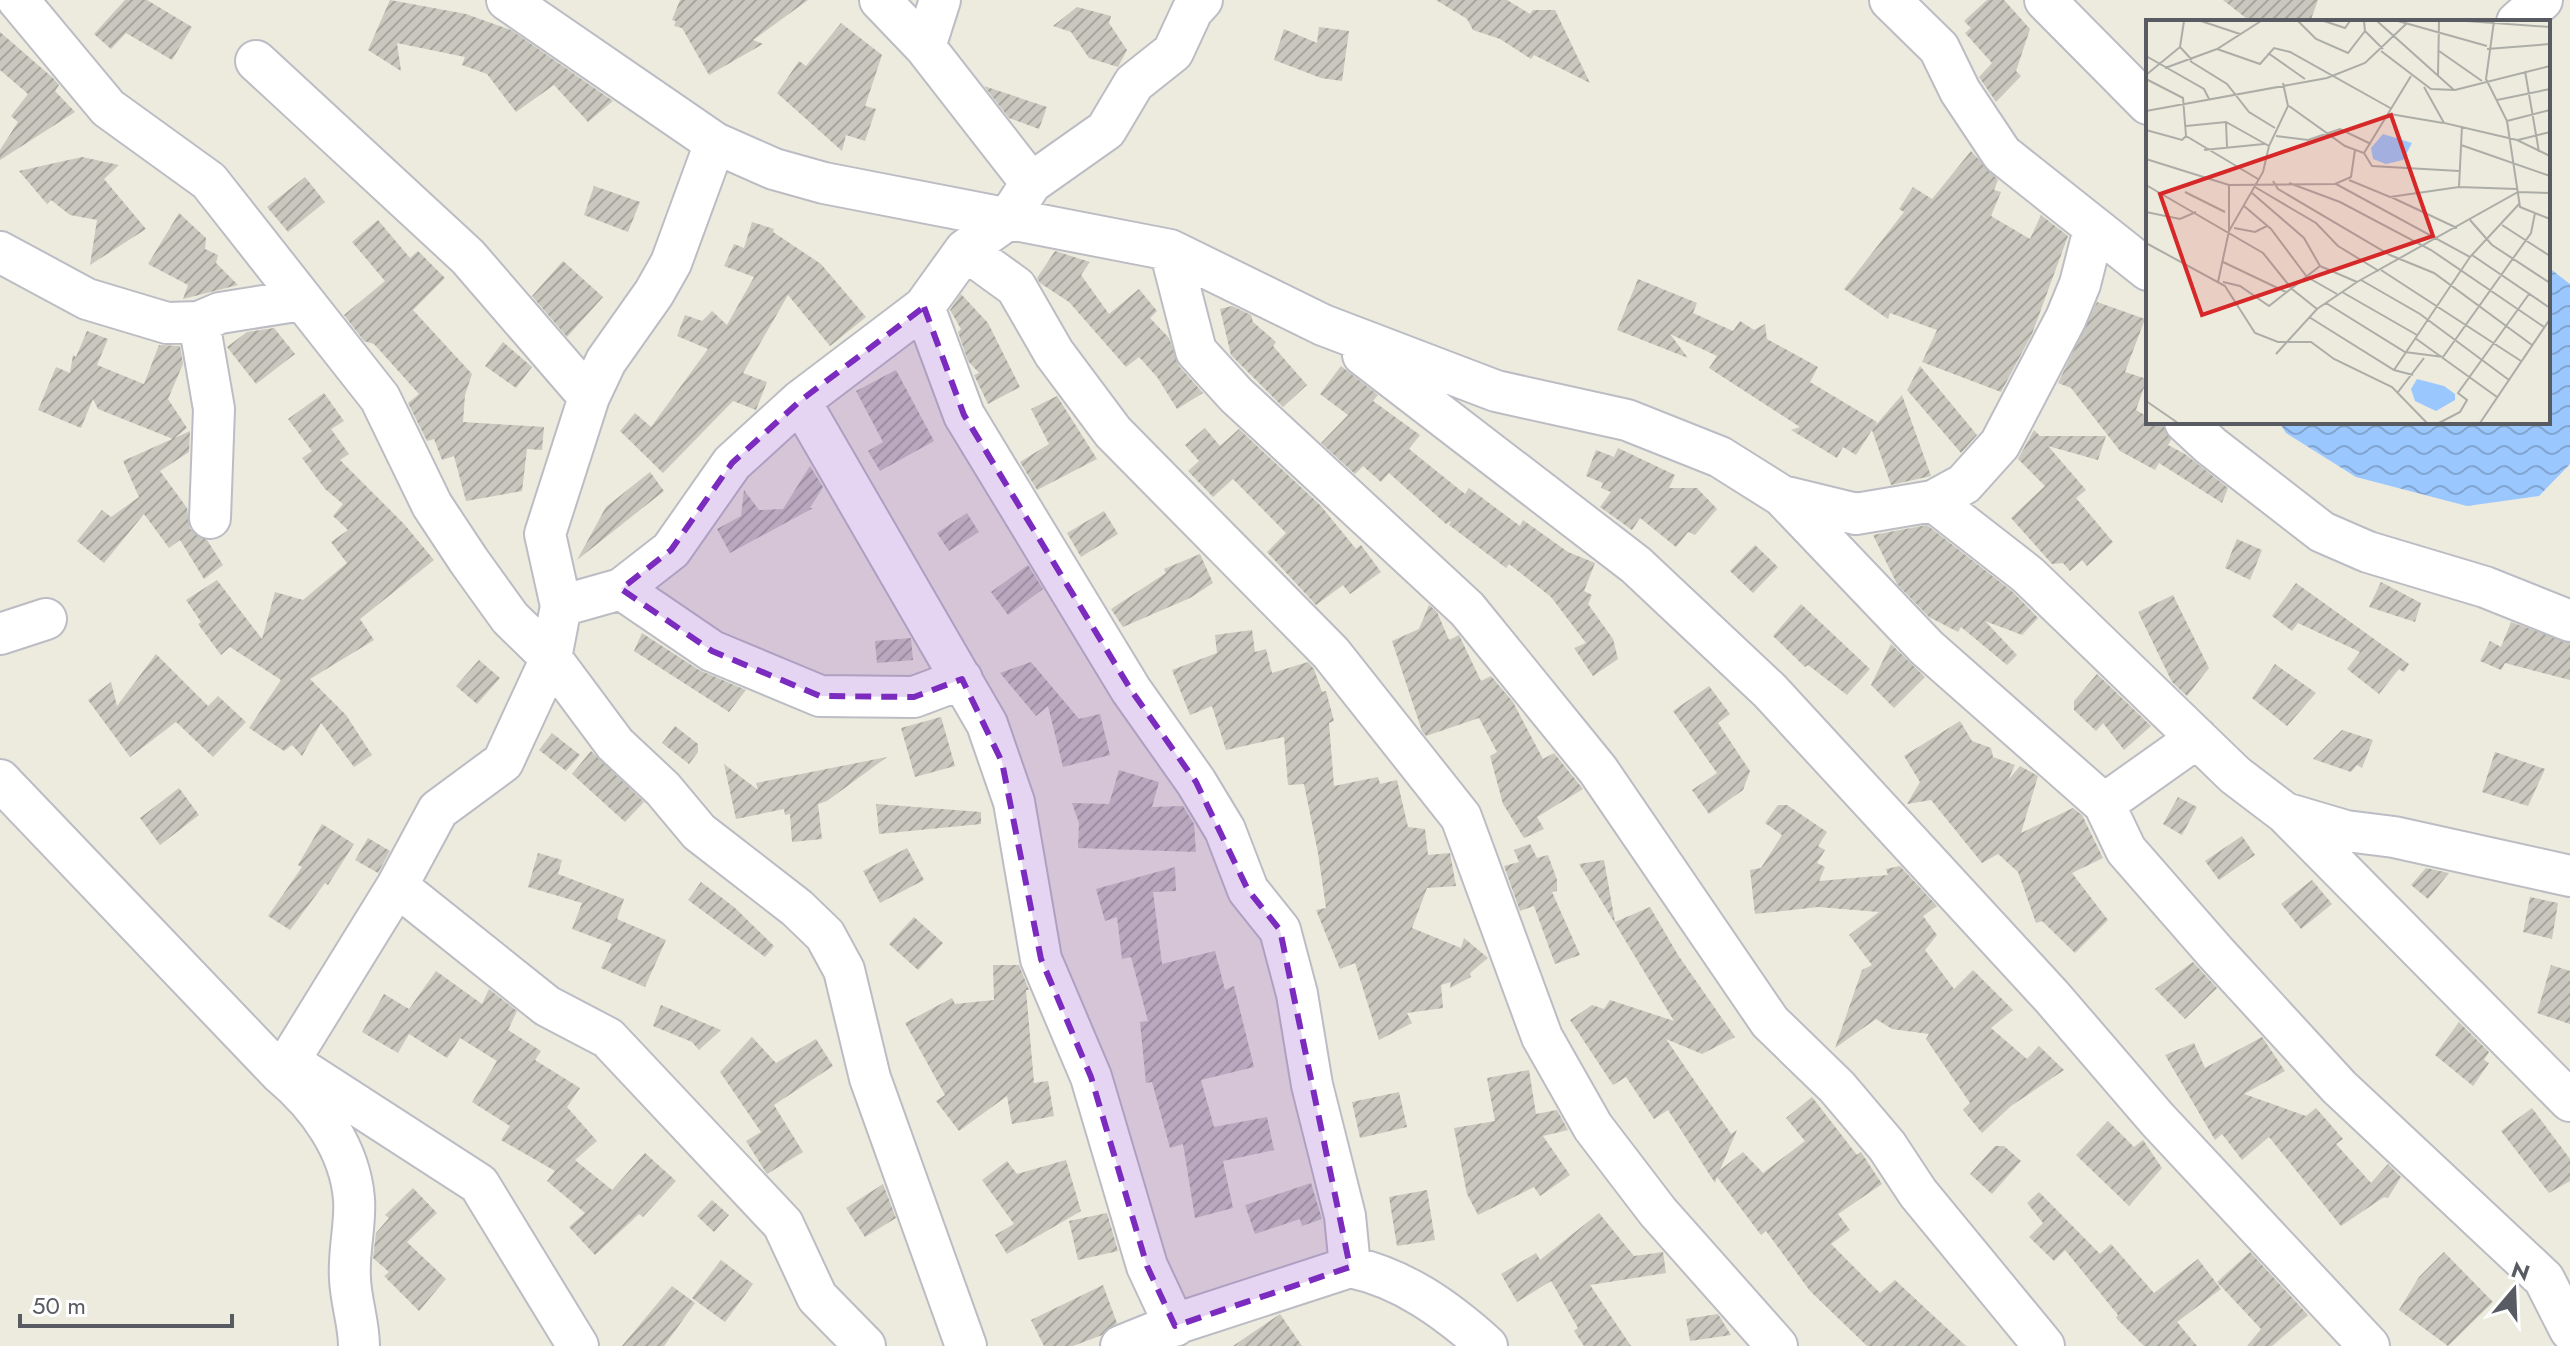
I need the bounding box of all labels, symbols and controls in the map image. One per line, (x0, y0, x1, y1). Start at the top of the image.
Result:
inset map (2146, 20, 2550, 424)
north arrow (2474, 1250, 2554, 1330)
text: N (2507, 1253, 2534, 1289)
scale bar (20, 1278, 232, 1328)
text: 50 m (32, 1288, 86, 1323)

